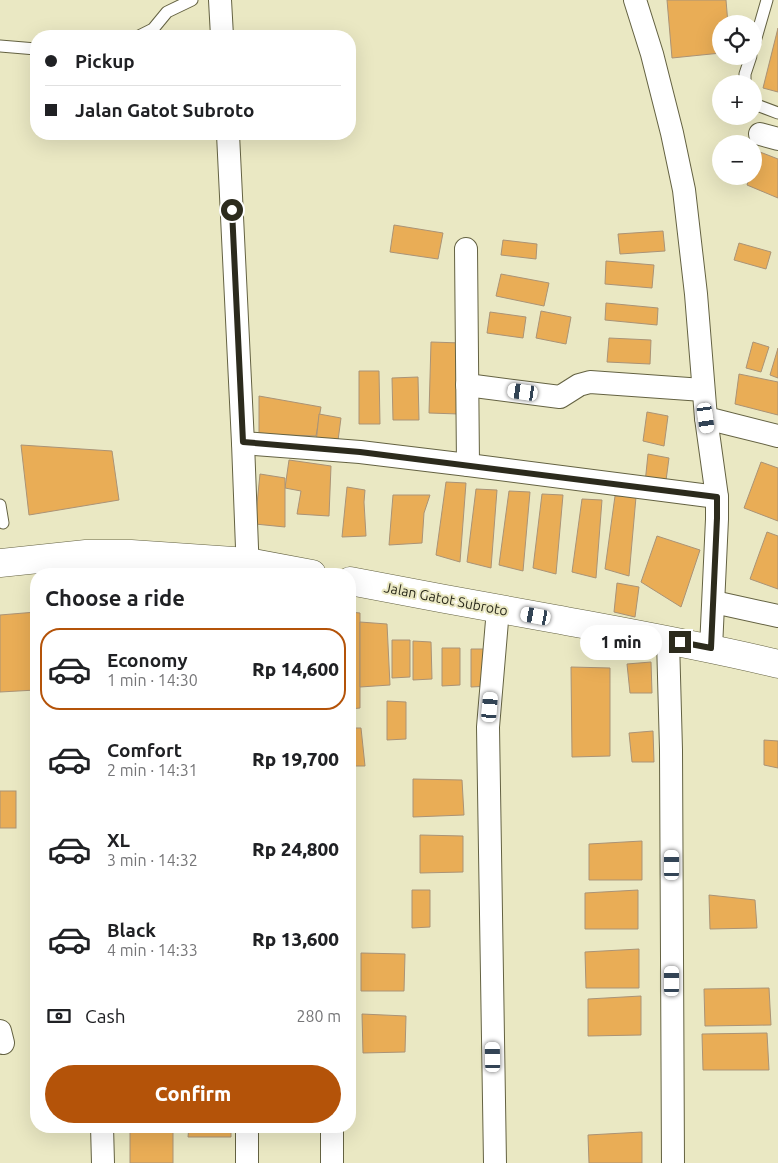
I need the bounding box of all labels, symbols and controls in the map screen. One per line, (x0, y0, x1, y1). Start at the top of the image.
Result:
map controls (712, 15, 762, 185)
button: locate (712, 15, 762, 65)
text: Pickup (75, 50, 135, 72)
button: + (712, 75, 762, 125)
text: Jalan Gatot Subroto (75, 99, 254, 121)
button: − (712, 135, 762, 185)
route start (221, 199, 243, 221)
car (507, 382, 538, 402)
car (696, 402, 715, 434)
street label: Jalan Gatot Subroto (383, 579, 509, 619)
text: Choose a ride (45, 585, 185, 610)
car (519, 606, 552, 626)
callout: 1 min (580, 624, 662, 660)
route end (669, 631, 691, 653)
text: 1 min (601, 633, 641, 651)
icon: car (47, 647, 92, 692)
text: Economy (107, 649, 188, 671)
text: Rp 14,600 (252, 658, 339, 680)
text: 1 min · 14:30 (107, 671, 198, 689)
car (481, 691, 498, 723)
icon: car (47, 737, 92, 782)
text: Comfort (107, 739, 182, 761)
text: Rp 19,700 (252, 748, 339, 770)
text: 2 min · 14:31 (107, 761, 198, 779)
icon: car (47, 827, 92, 872)
text: XL (107, 829, 130, 851)
text: Rp 24,800 (252, 838, 339, 860)
car (664, 850, 679, 880)
text: 3 min · 14:32 (107, 851, 198, 869)
icon: car (47, 917, 92, 962)
text: Black (107, 919, 156, 941)
text: Rp 13,600 (252, 928, 339, 950)
text: 4 min · 14:33 (107, 941, 198, 959)
car (664, 966, 679, 996)
icon: cash (45, 1002, 73, 1030)
text: Cash (85, 1005, 126, 1027)
text: 280 m (296, 1007, 341, 1025)
car (485, 1042, 500, 1072)
button: Confirm (45, 1065, 341, 1123)

